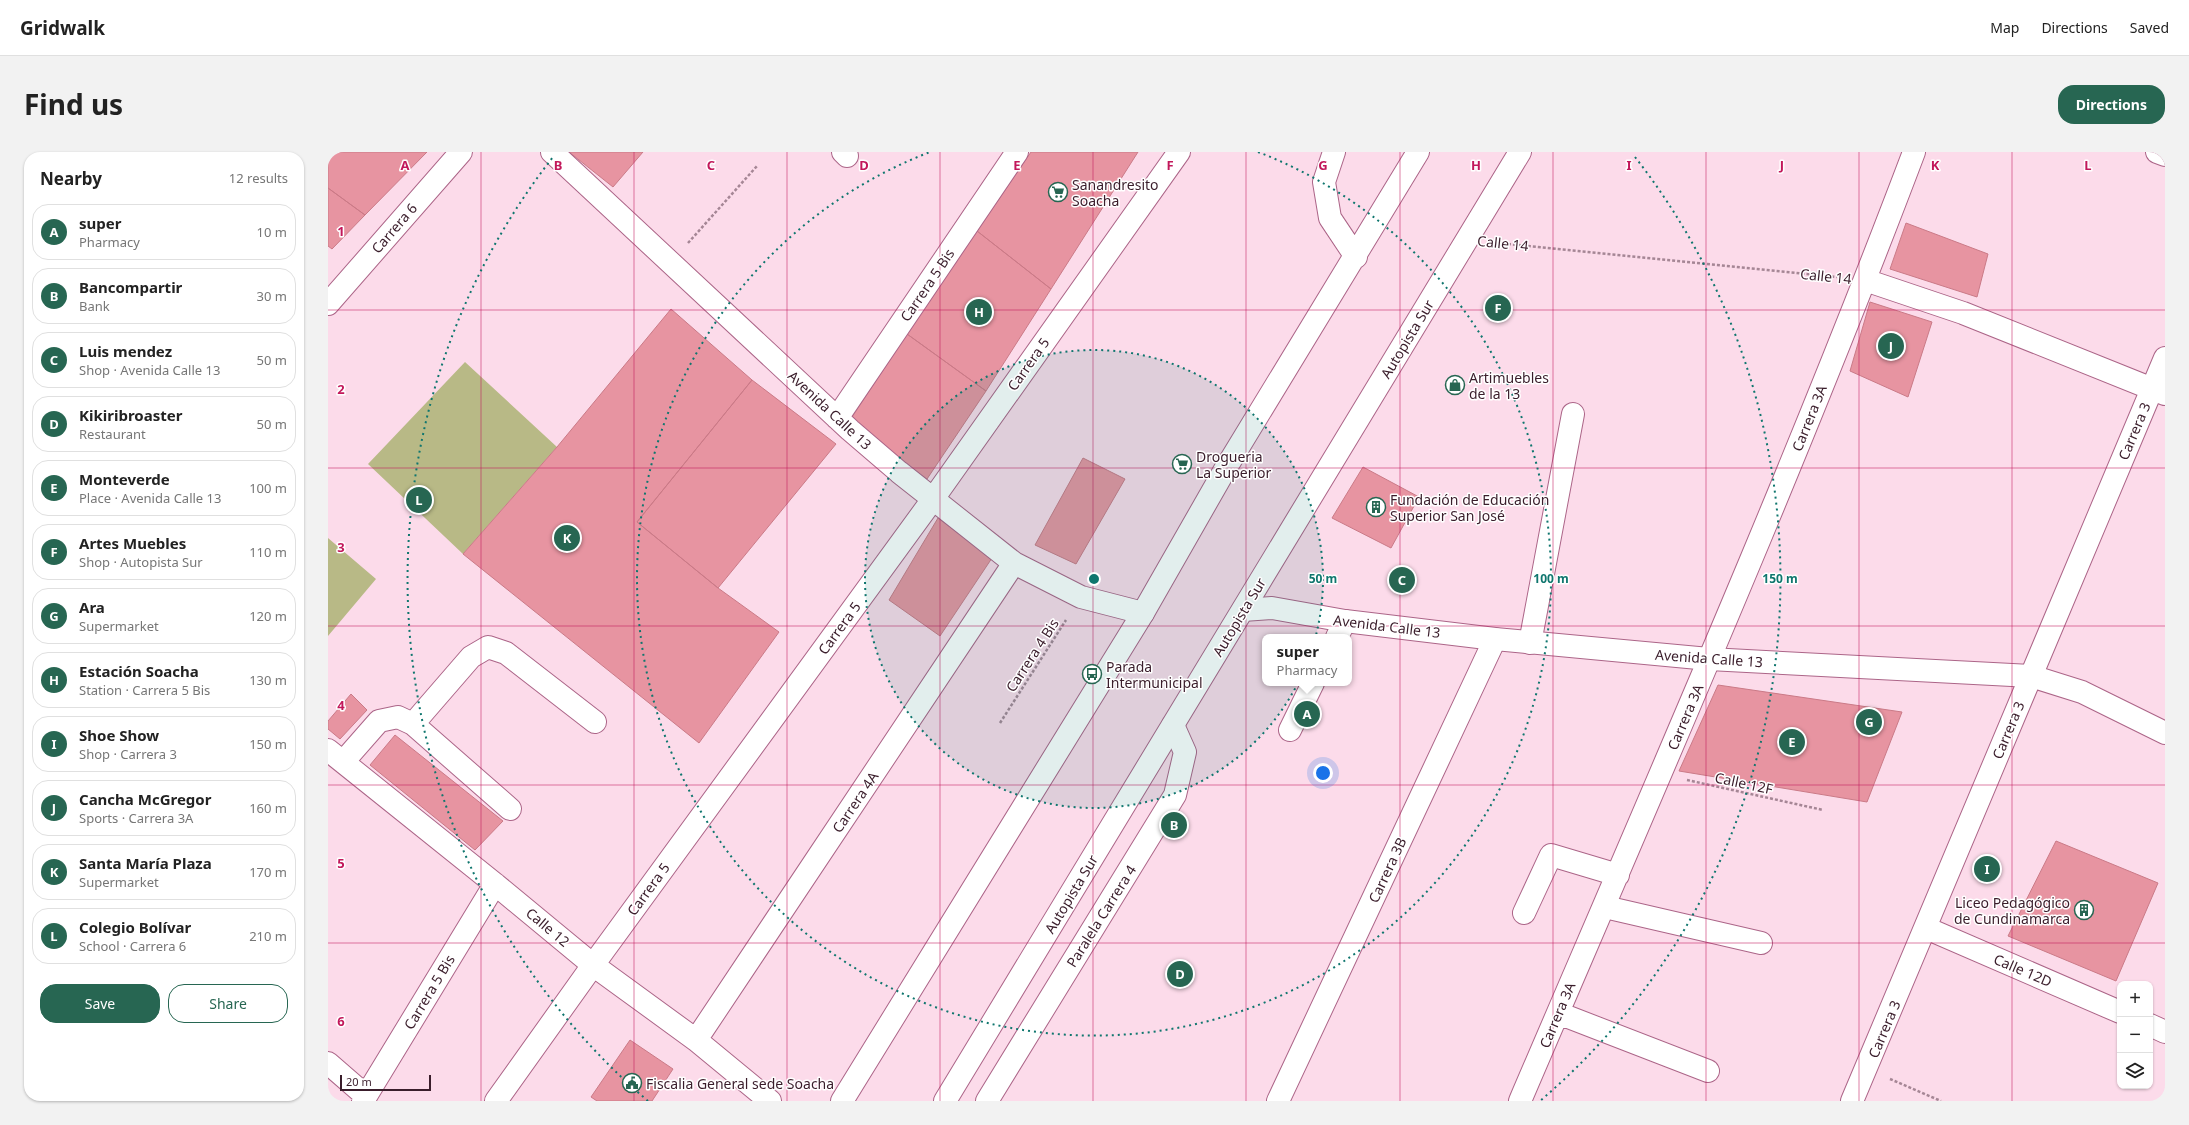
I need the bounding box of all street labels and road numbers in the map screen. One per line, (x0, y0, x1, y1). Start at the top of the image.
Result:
street label: Carrera 6 (367, 199, 421, 257)
street label: Calle 14 (1476, 231, 1530, 255)
street label: Carrera 5 Bis (896, 245, 959, 325)
street label: Calle 14 (1799, 264, 1853, 288)
street label: Autopista Sur (1376, 296, 1438, 382)
street label: Carrera 5 (1003, 334, 1053, 394)
street label: Avenida Calle 13 (784, 366, 876, 454)
street label: Carrera 3A (1787, 382, 1831, 454)
street label: Carrera 3 (2113, 399, 2155, 463)
street label: Autopista Sur (1208, 574, 1270, 660)
street label: Carrera 5 (813, 598, 865, 658)
street label: Avenida Calle 13 (1332, 610, 1442, 642)
street label: Carrera 4 Bis (1001, 614, 1063, 695)
street label: Avenida Calle 13 (1655, 645, 1763, 671)
street label: Carrera 3A (1663, 681, 1707, 753)
street label: Carrera 3 (1987, 698, 2029, 762)
street label: Carrera 4A (828, 768, 882, 836)
street label: Calle 12F (1713, 768, 1775, 798)
street label: Carrera 3B (1364, 834, 1410, 906)
street label: Autopista Sur (1040, 851, 1102, 937)
street label: Carrera 5 (622, 859, 674, 919)
street label: Paralela Carrera 4 (1062, 861, 1140, 971)
street label: Calle 12 (522, 903, 574, 951)
street label: Calle 12D (1991, 949, 2055, 991)
street label: Carrera 5 Bis (399, 951, 459, 1033)
street label: Carrera 3A (1535, 979, 1579, 1051)
street label: Carrera 3 (1863, 997, 1905, 1061)

